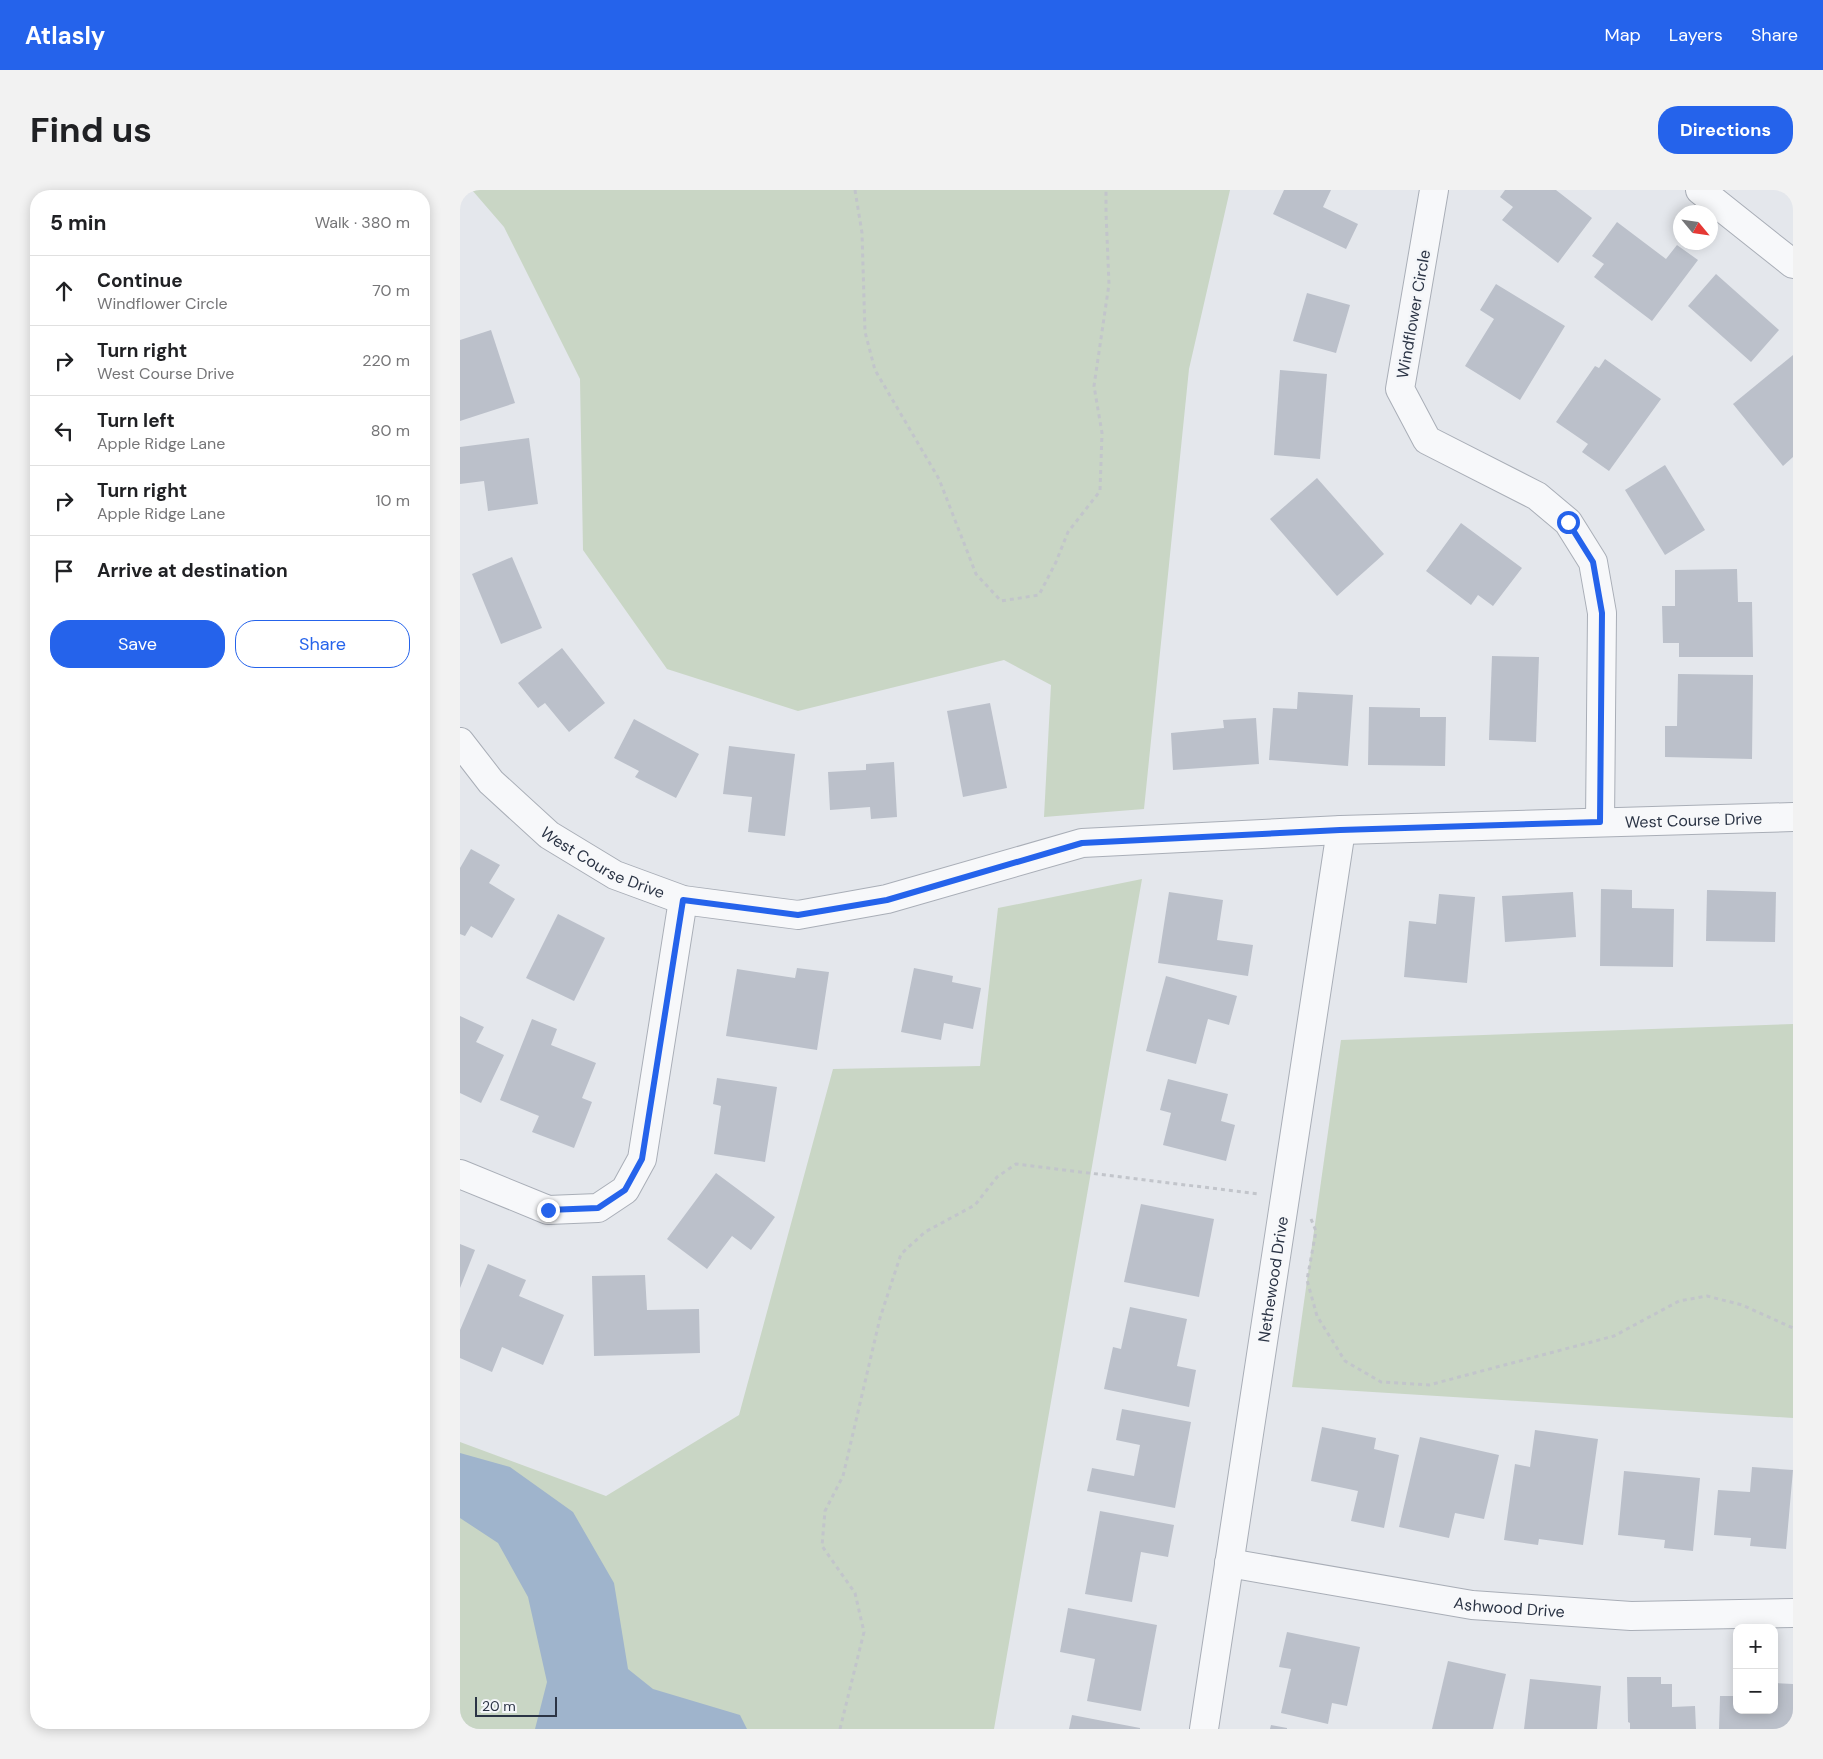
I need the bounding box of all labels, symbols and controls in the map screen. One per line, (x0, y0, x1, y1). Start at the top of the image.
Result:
text: Atlasly (25, 20, 105, 51)
text: Map (1605, 23, 1641, 47)
text: Layers (1669, 23, 1723, 47)
text: Share (1751, 23, 1798, 47)
button: Directions (1658, 106, 1793, 154)
text: Find us (30, 107, 152, 153)
north arrow (1673, 205, 1718, 250)
text: 5 min (50, 209, 106, 237)
text: Walk · 380 m (315, 212, 410, 233)
street label: Windflower Circle (1392, 248, 1435, 380)
text: Continue (97, 268, 183, 293)
icon: ahead (50, 277, 78, 305)
text: 70 m (372, 280, 410, 301)
text: Windflower Circle (97, 293, 228, 314)
text: Turn right (97, 338, 187, 363)
icon: right (50, 347, 78, 375)
text: 220 m (362, 350, 410, 371)
text: West Course Drive (97, 363, 234, 384)
text: Turn left (97, 408, 175, 433)
icon: left (50, 417, 78, 445)
text: 80 m (371, 420, 410, 441)
text: Apple Ridge Lane (97, 433, 225, 454)
text: Turn right (97, 478, 187, 503)
icon: right (50, 487, 78, 515)
text: 10 m (376, 490, 410, 511)
text: Apple Ridge Lane (97, 503, 225, 524)
route start (1557, 511, 1580, 534)
icon: arrive (50, 557, 78, 585)
text: Arrive at destination (97, 558, 288, 583)
button: Save (50, 620, 225, 668)
button: Share (235, 620, 410, 668)
street label: West Course Drive (1624, 808, 1762, 833)
street label: West Course Drive (536, 822, 668, 903)
route end (537, 1199, 560, 1222)
street label: Nethewood Drive (1253, 1215, 1293, 1344)
street label: Ashwood Drive (1452, 1592, 1565, 1622)
map controls (1733, 1624, 1778, 1714)
button: + (1733, 1624, 1778, 1669)
button: − (1733, 1669, 1778, 1714)
scale bar (475, 1694, 558, 1717)
text: 20 m (482, 1697, 516, 1715)

